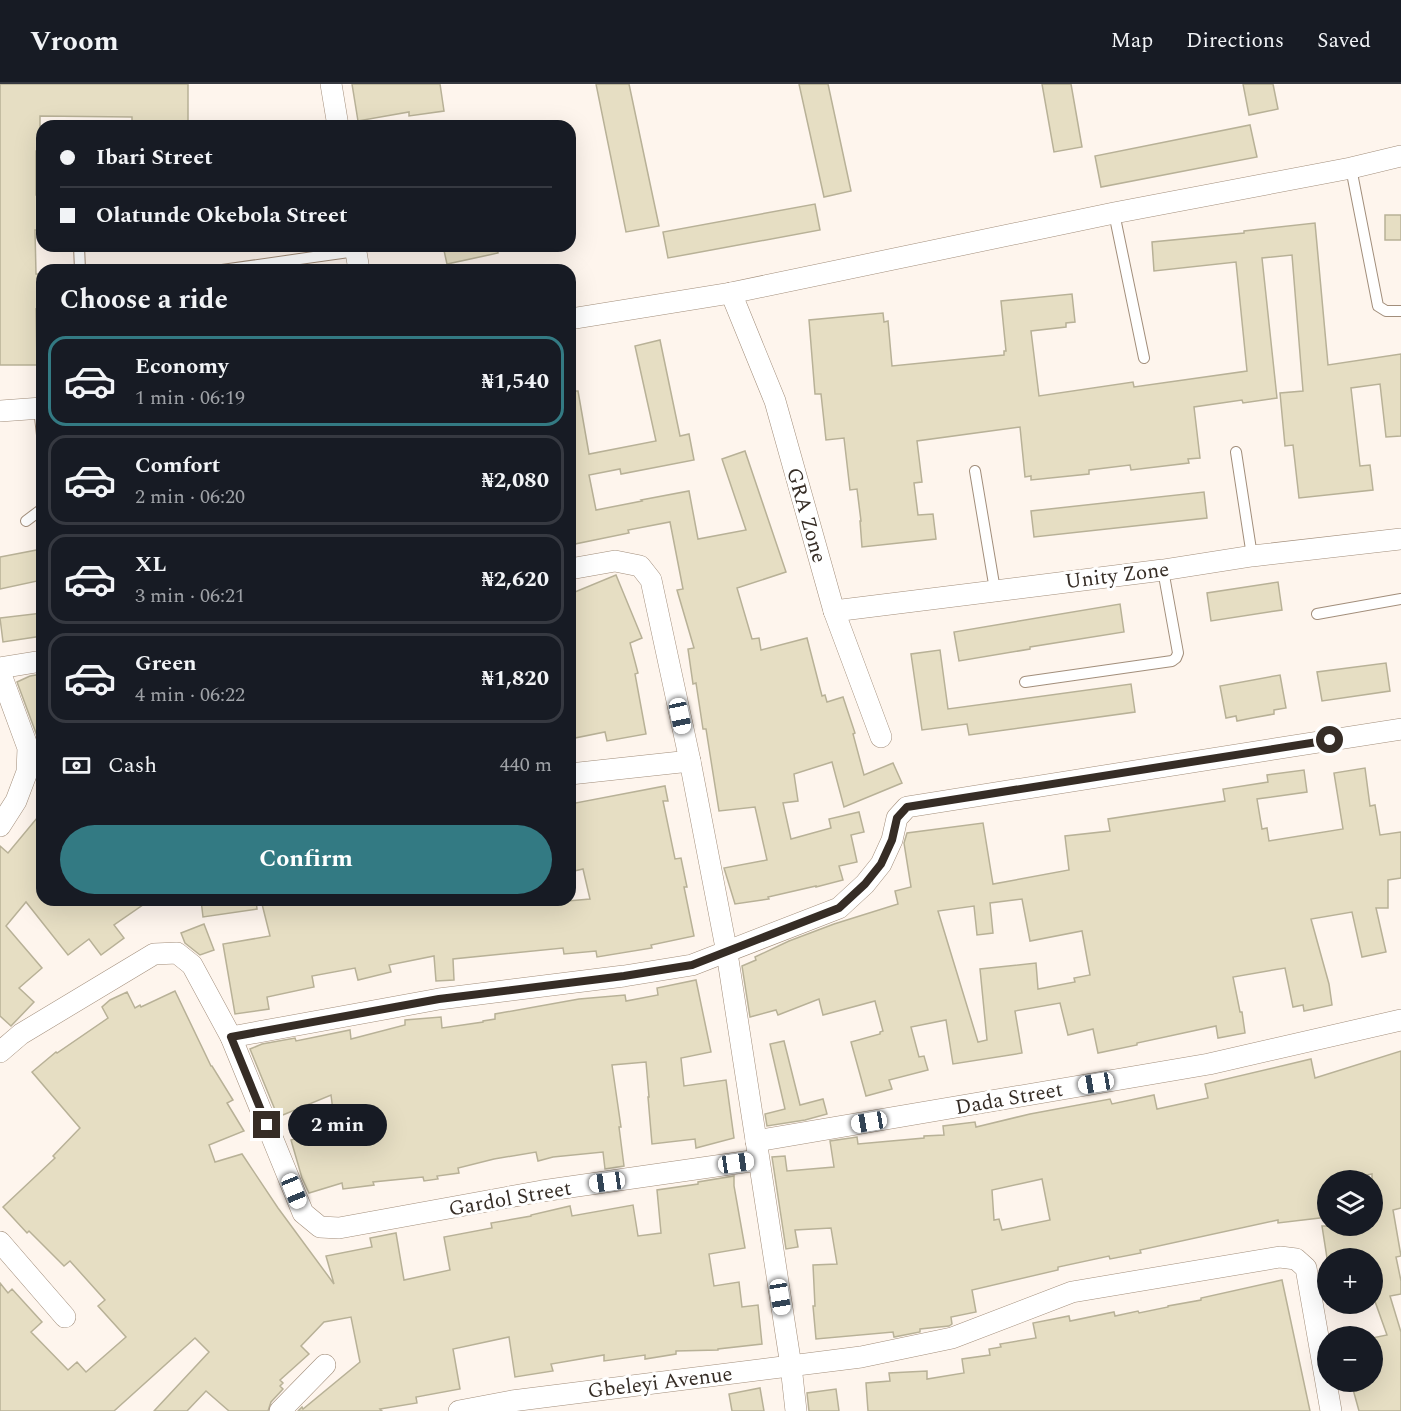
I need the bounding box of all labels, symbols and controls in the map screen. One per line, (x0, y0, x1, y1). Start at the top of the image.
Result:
text: Vroom (30, 20, 119, 63)
text: Map (1111, 25, 1153, 57)
text: Directions (1186, 25, 1284, 57)
text: Saved (1317, 25, 1371, 57)
text: Ibari Street (96, 141, 213, 174)
text: Olatunde Okebola Street (96, 199, 347, 232)
text: Choose a ride (60, 279, 228, 321)
text: Economy (135, 350, 228, 383)
icon: car (63, 354, 117, 408)
text: ₦1,540 (481, 365, 549, 398)
text: 1 min · 06:19 (135, 383, 245, 413)
text: Comfort (135, 449, 220, 482)
icon: car (63, 453, 117, 507)
text: ₦2,080 (481, 464, 549, 497)
street label: GRA Zone (777, 464, 835, 567)
text: 2 min · 06:20 (135, 482, 245, 512)
text: XL (135, 548, 166, 581)
icon: car (63, 552, 117, 606)
street label: Unity Zone (1063, 554, 1171, 598)
text: ₦2,620 (481, 563, 549, 596)
text: 3 min · 06:21 (135, 581, 245, 611)
text: Green (135, 647, 197, 680)
icon: car (63, 651, 117, 705)
text: ₦1,820 (481, 662, 549, 695)
text: 4 min · 06:22 (135, 680, 245, 710)
car (667, 697, 693, 735)
route start (1316, 726, 1343, 753)
icon: cash (60, 749, 93, 782)
text: Cash (108, 749, 157, 782)
text: 440 m (500, 750, 552, 780)
button: Confirm (60, 825, 552, 894)
car (1077, 1071, 1115, 1095)
street label: Dada Street (953, 1074, 1066, 1124)
callout: 2 min (288, 1104, 387, 1146)
text: 2 min (311, 1110, 364, 1140)
car (850, 1110, 888, 1134)
route end (253, 1111, 280, 1138)
car (717, 1152, 755, 1174)
map controls (1317, 1170, 1383, 1392)
button: layers (1317, 1170, 1383, 1236)
car (279, 1171, 309, 1211)
car (588, 1171, 626, 1193)
street label: Gardol Street (446, 1172, 574, 1226)
button: + (1317, 1248, 1383, 1314)
car (768, 1278, 792, 1316)
button: − (1317, 1326, 1383, 1392)
street label: Gbeleyi Avenue (586, 1358, 734, 1408)

